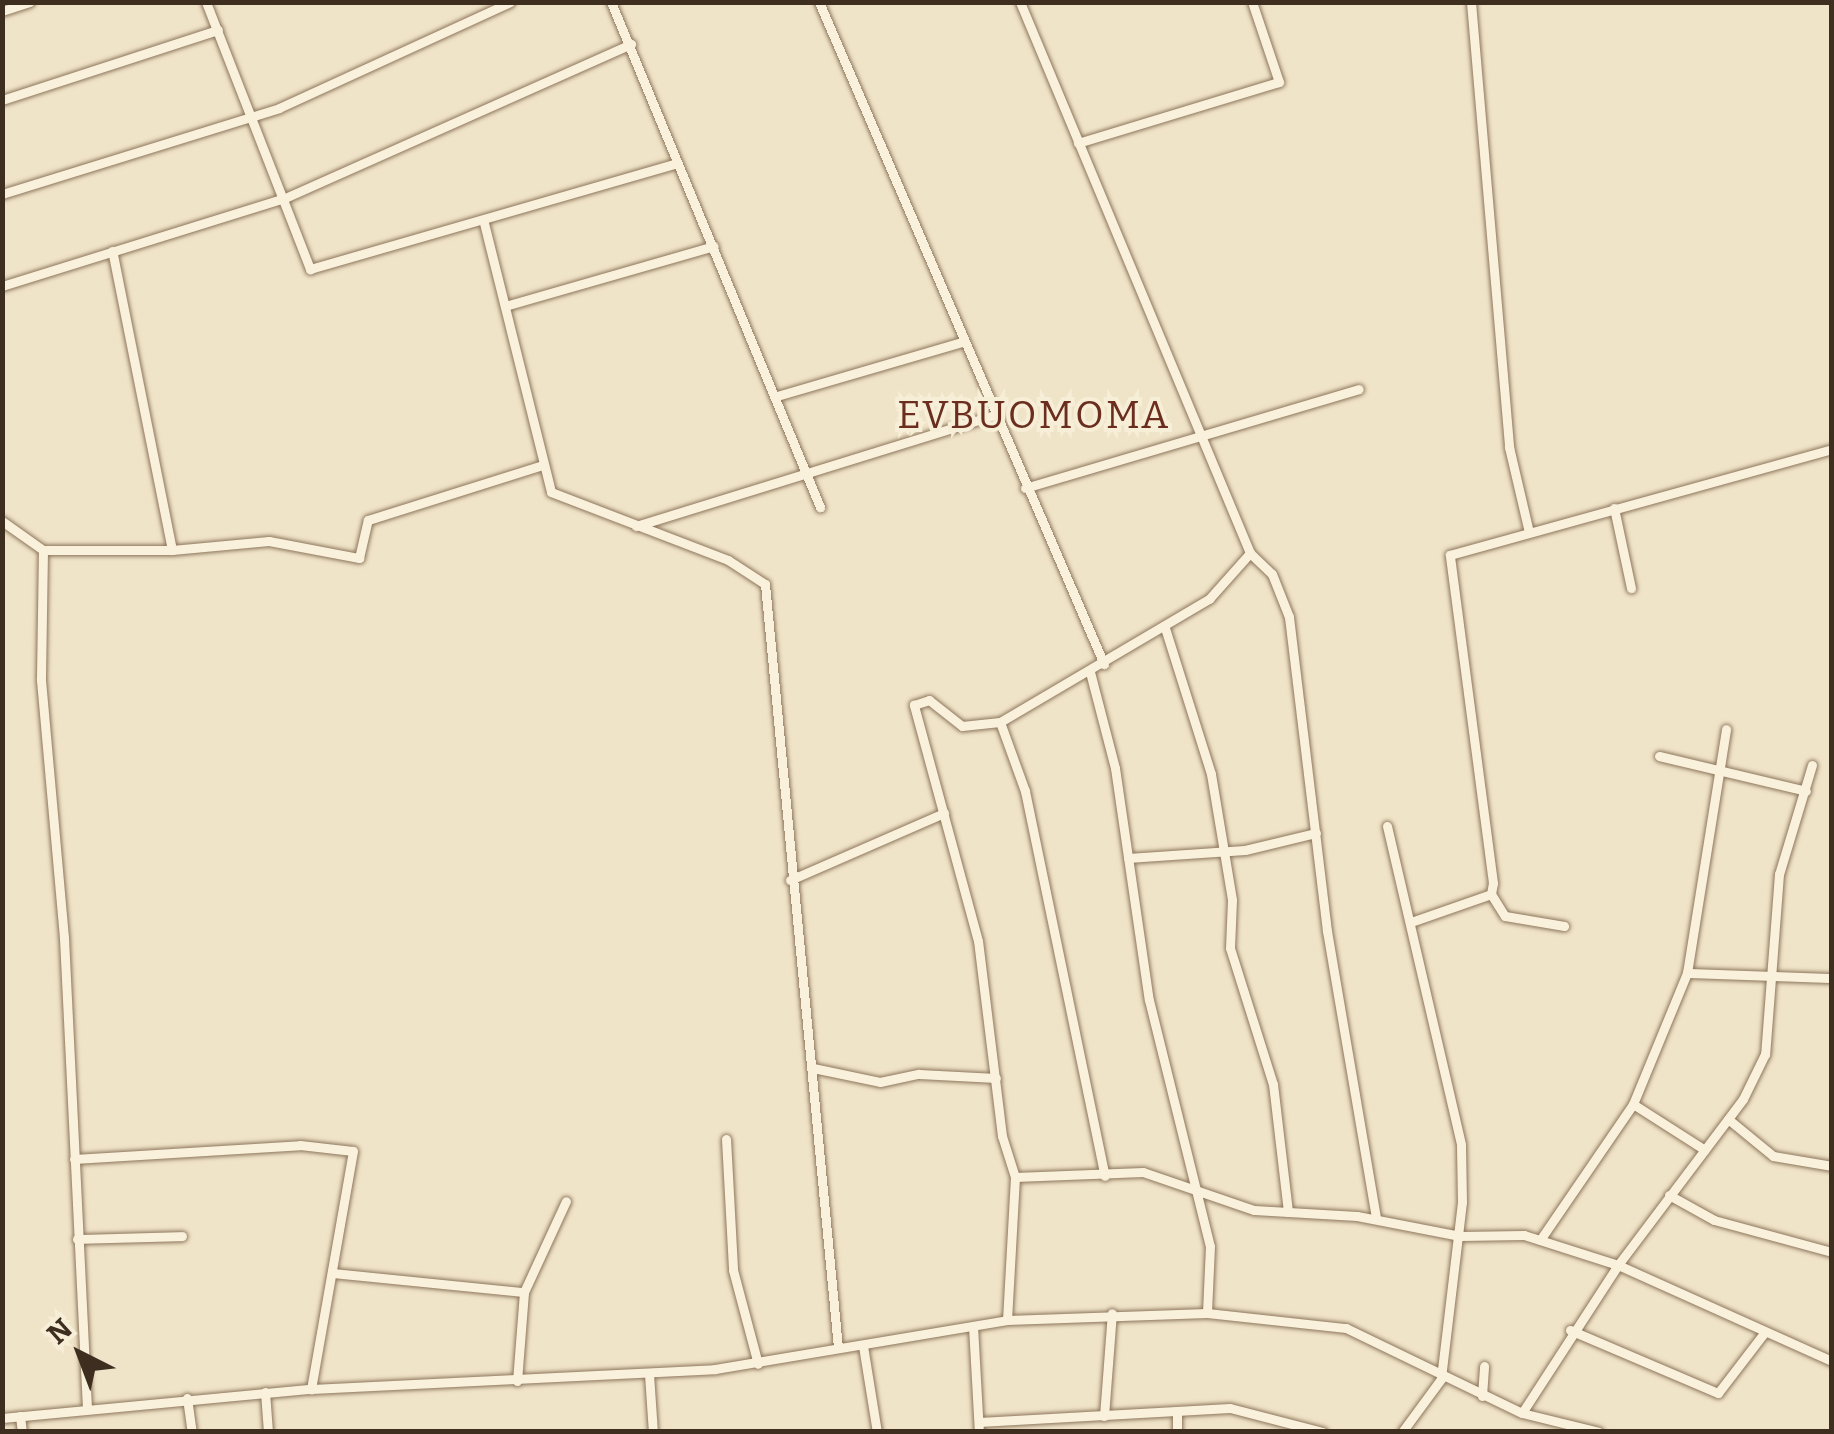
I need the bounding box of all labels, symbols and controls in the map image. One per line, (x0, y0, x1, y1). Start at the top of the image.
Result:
district label: EVBUOMOMA (897, 393, 1171, 439)
north arrow (30, 1304, 130, 1404)
text: N (41, 1312, 79, 1351)

